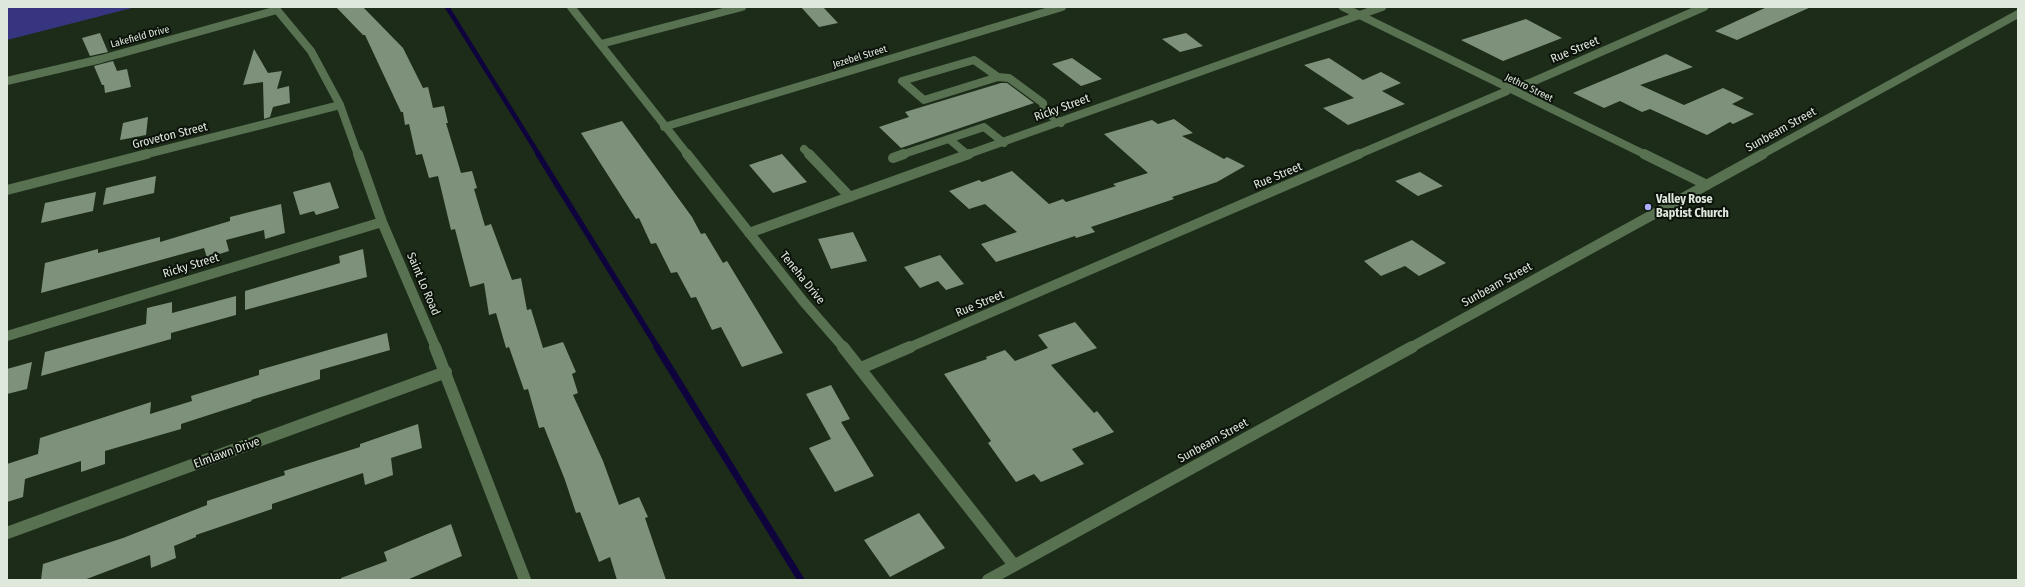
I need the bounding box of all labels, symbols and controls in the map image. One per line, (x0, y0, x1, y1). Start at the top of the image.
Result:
street label: Lakefield Drive (109, 23, 171, 51)
street label: Rue Street (1549, 33, 1601, 67)
street label: Jezebel Street (831, 43, 889, 71)
street label: Jethro Street (1503, 71, 1555, 105)
street label: Ricky Street (1032, 91, 1092, 125)
street label: Sunbeam Street (1743, 105, 1819, 155)
street label: Groveton Street (131, 120, 209, 152)
street label: Rue Street (1252, 159, 1304, 193)
place label: Valley Rose Baptist Church (1656, 193, 1729, 221)
marker: Valley Rose Baptist Church (1643, 202, 1653, 212)
street label: Teneha Drive (776, 249, 828, 307)
street label: Saint Lo Road (403, 250, 443, 318)
street label: Ricky Street (161, 251, 221, 281)
street label: Sunbeam Street (1459, 260, 1535, 310)
street label: Rue Street (954, 287, 1006, 321)
street label: Sunbeam Street (1175, 416, 1251, 466)
street label: Elmlawn Drive (192, 434, 262, 472)

